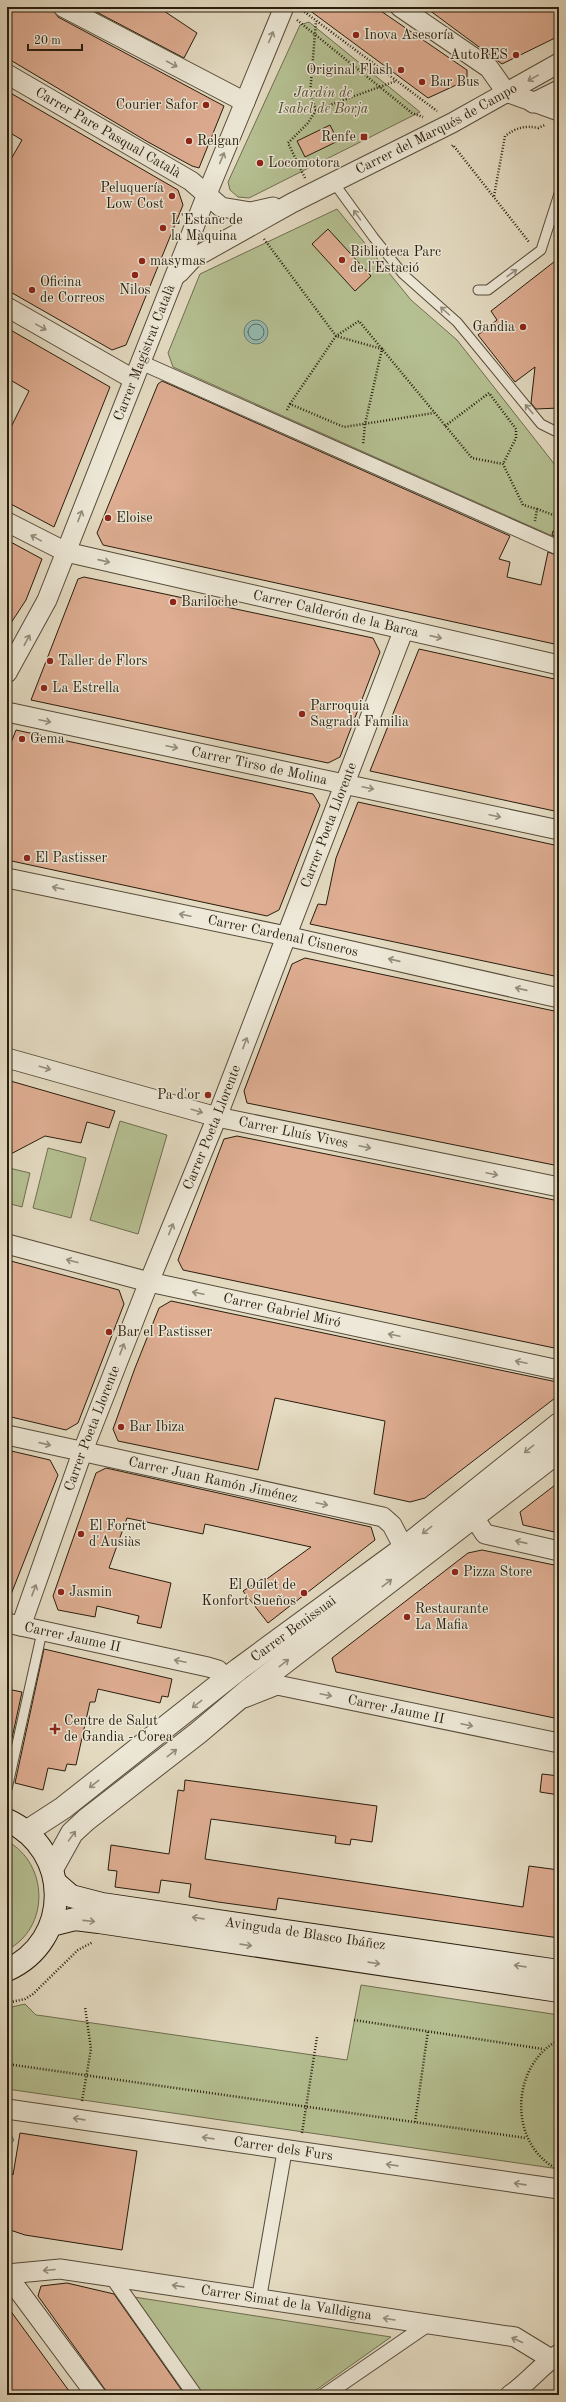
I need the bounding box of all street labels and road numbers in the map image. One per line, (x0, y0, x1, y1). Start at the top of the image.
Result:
street label: Carrer del Marqués de Campo (353, 81, 520, 177)
street label: Carrer Pare Pasqual Català (33, 85, 183, 181)
street label: Carrer Magistrat Català (111, 283, 178, 423)
street label: Carrer Calderón de la Barca (252, 588, 420, 640)
street label: Carrer Tirso de Molina (190, 745, 329, 787)
street label: Carrer Poeta Llorente (298, 761, 359, 890)
street label: Carrer Cardenal Cisneros (206, 913, 360, 959)
street label: Carrer Poeta Llorente (181, 1063, 243, 1192)
street label: Carrer Lluís Vives (237, 1115, 349, 1151)
street label: Carrer Gabriel Miró (222, 1291, 342, 1330)
street label: Carrer Poeta Llorente (62, 1364, 122, 1493)
street label: Carrer Juan Ramón Jiménez (127, 1455, 299, 1505)
street label: Carrer Benissuai (248, 1593, 339, 1665)
street label: Carrer Jaume II (23, 1620, 122, 1655)
street label: Carrer Jaume II (346, 1693, 446, 1726)
street label: Avinguda de Blasco Ibáñez (223, 1915, 386, 1952)
street label: Carrer dels Furs (232, 2135, 334, 2163)
street label: Carrer Simat de la Valldigna (200, 2283, 373, 2323)

